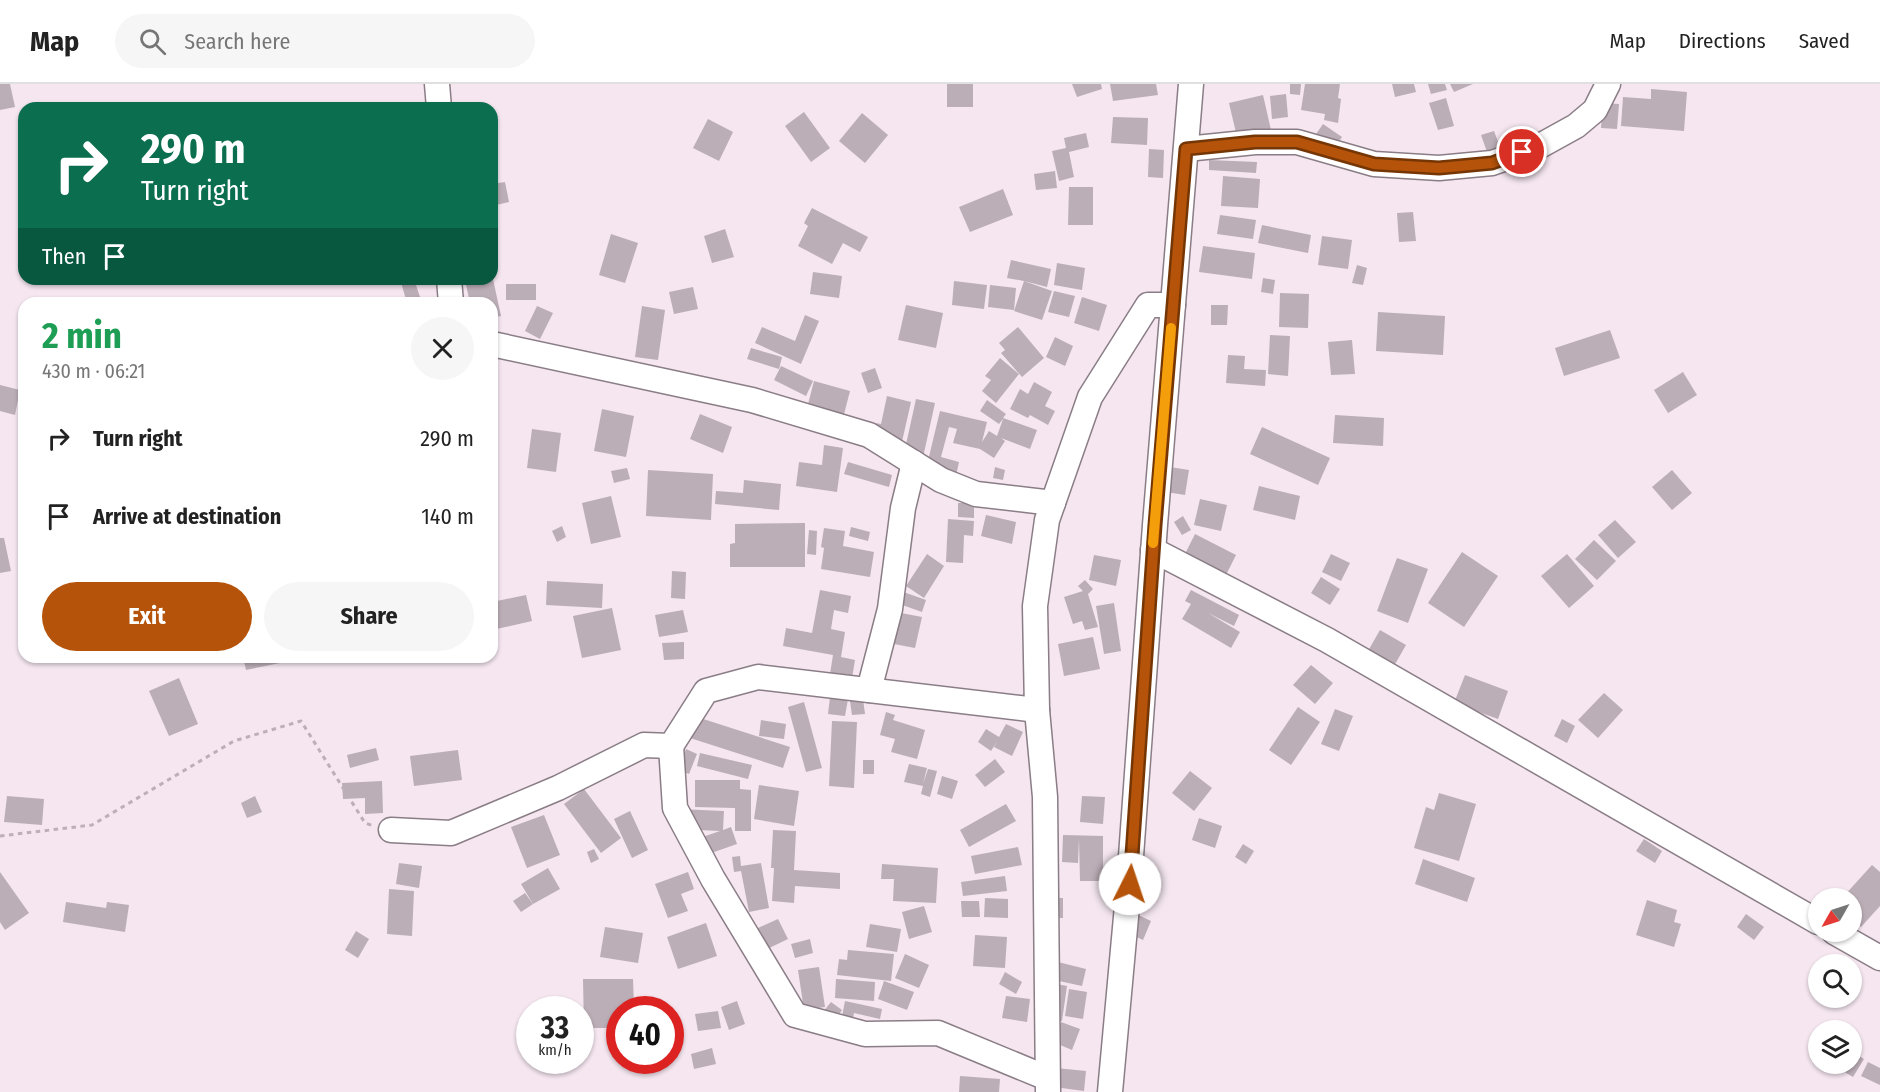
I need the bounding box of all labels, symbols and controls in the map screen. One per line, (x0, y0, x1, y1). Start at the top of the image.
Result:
search box (115, 14, 535, 68)
text: Map (30, 25, 79, 58)
icon: search (136, 25, 169, 58)
text: Search here (184, 28, 290, 55)
text: Map (1609, 28, 1646, 54)
text: Directions (1679, 28, 1766, 54)
text: Saved (1799, 28, 1850, 54)
text: 290 m (141, 124, 246, 174)
icon: right (42, 126, 120, 204)
pin (1496, 126, 1547, 177)
icon: arrive (1505, 135, 1538, 168)
text: Turn right (141, 175, 249, 207)
icon: arrive (98, 240, 131, 273)
text: Then (42, 243, 86, 270)
text: 2 min (42, 314, 122, 358)
button: close (411, 317, 474, 380)
text: 430 m · 06:21 (42, 359, 145, 383)
icon: right (42, 422, 75, 455)
text: Turn right (93, 425, 182, 452)
text: 290 m (420, 425, 474, 452)
icon: arrive (42, 500, 75, 533)
text: Arrive at destination (93, 503, 281, 530)
text: 140 m (421, 503, 474, 530)
button: Exit (42, 582, 252, 651)
button: Share (264, 582, 474, 651)
position arrow (1098, 852, 1162, 916)
north arrow (1808, 888, 1862, 942)
map controls (1808, 888, 1862, 1074)
button: search (1808, 954, 1862, 1008)
speed limit sign: 40 (606, 996, 684, 1074)
text: 33 (541, 1010, 569, 1046)
button: layers (1808, 1020, 1862, 1074)
text: km/h (538, 1041, 572, 1059)

